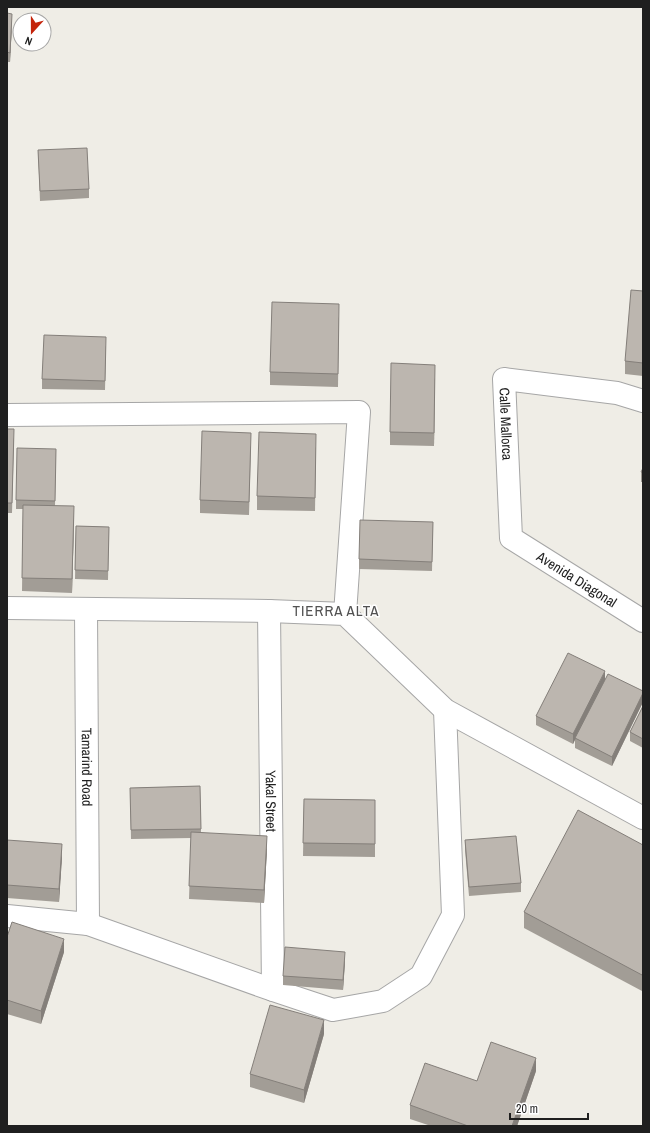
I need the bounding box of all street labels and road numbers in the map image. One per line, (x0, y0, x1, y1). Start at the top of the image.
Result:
street label: Calle Mallorca (495, 387, 517, 461)
street label: Avenida Diagonal (533, 547, 620, 611)
street label: Tamarind Road (78, 728, 96, 806)
street label: Yakal Street (262, 770, 280, 832)

